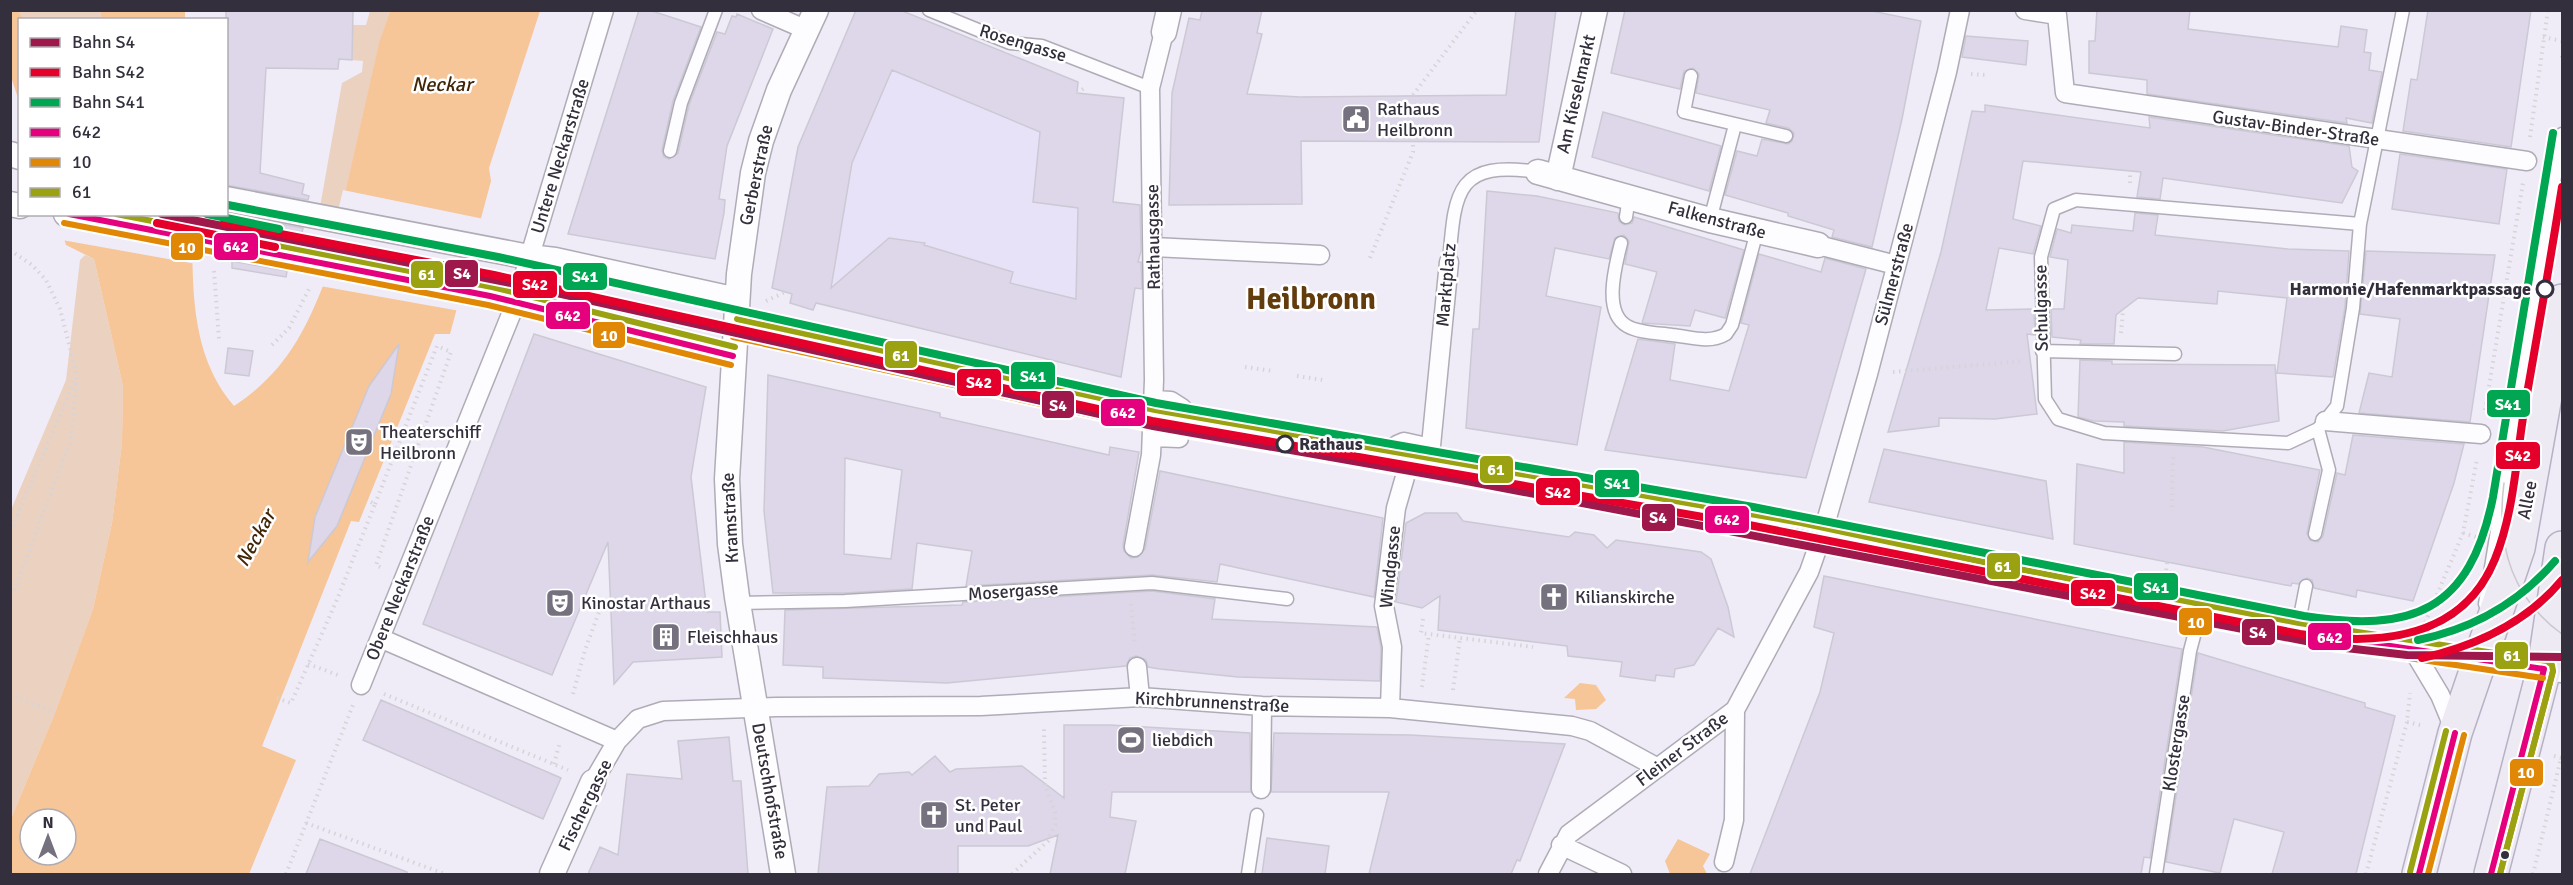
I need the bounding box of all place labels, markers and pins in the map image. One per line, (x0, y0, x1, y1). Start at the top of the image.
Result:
place label: Rathaus Heilbronn (1377, 98, 1453, 141)
public building icon: Rathaus Heilbronn (1340, 103, 1372, 135)
place label: Harmonie/Hafenmarktpassage (2290, 278, 2531, 300)
marker: Harmonie/Hafenmarktpassage (2536, 280, 2554, 298)
place label: Theaterschiff Heilbronn (380, 421, 482, 464)
theatre icon: Theaterschiff Heilbronn (343, 426, 375, 458)
place label: Rathaus (1299, 433, 1363, 455)
marker: Rathaus (1276, 435, 1294, 453)
church icon: Kilianskirche (1538, 581, 1570, 613)
place label: Kilianskirche (1575, 586, 1675, 608)
theatre icon: Kinostar Arthaus (544, 587, 576, 619)
place label: Kinostar Arthaus (581, 592, 711, 614)
building icon: Fleischhaus (650, 621, 682, 653)
place label: Fleischhaus (687, 626, 778, 648)
sports icon: liebdich (1115, 724, 1147, 756)
place label: liebdich (1152, 729, 1213, 751)
place label: St. Peter und Paul (955, 794, 1022, 837)
church icon: St. Peter und Paul (918, 799, 950, 831)
unlabelled marker (2499, 849, 2511, 861)

